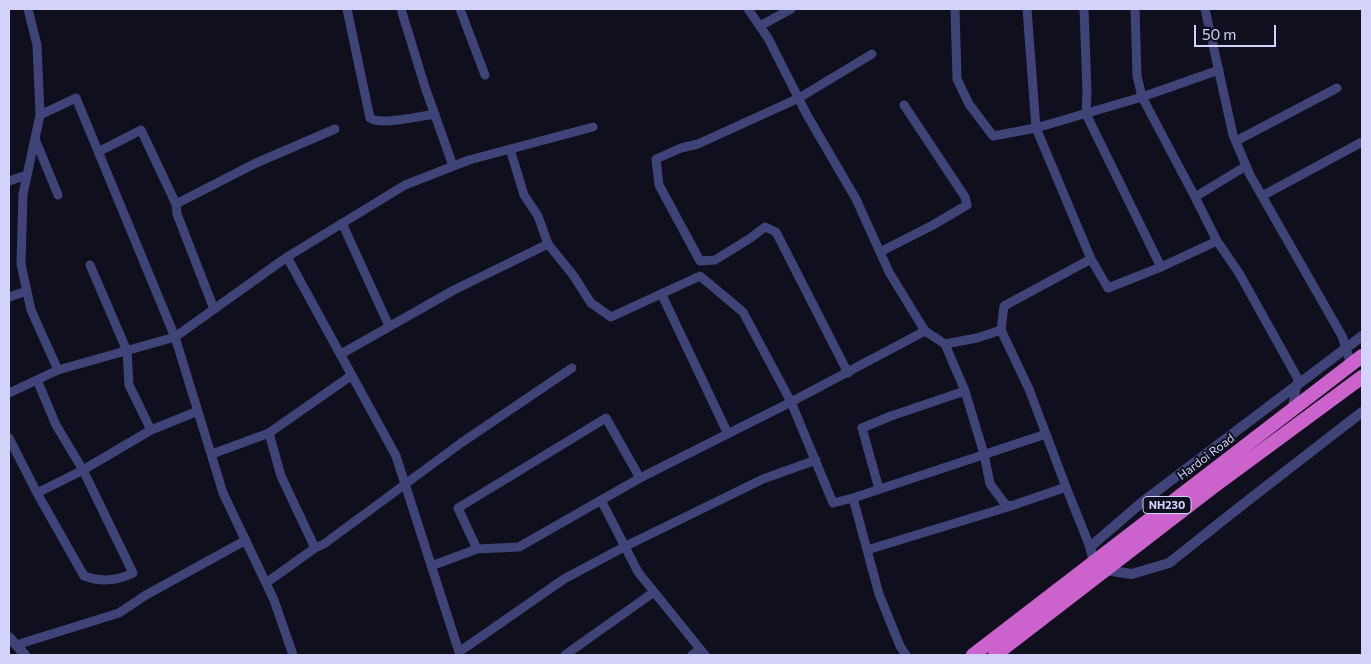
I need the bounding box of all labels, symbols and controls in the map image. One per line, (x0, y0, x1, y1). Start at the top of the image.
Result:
scale bar (1196, 15, 1278, 47)
text: 50 m (1202, 25, 1236, 43)
street label: Hardoi Road (1175, 431, 1237, 483)
road number: NH230 (1143, 496, 1191, 514)

